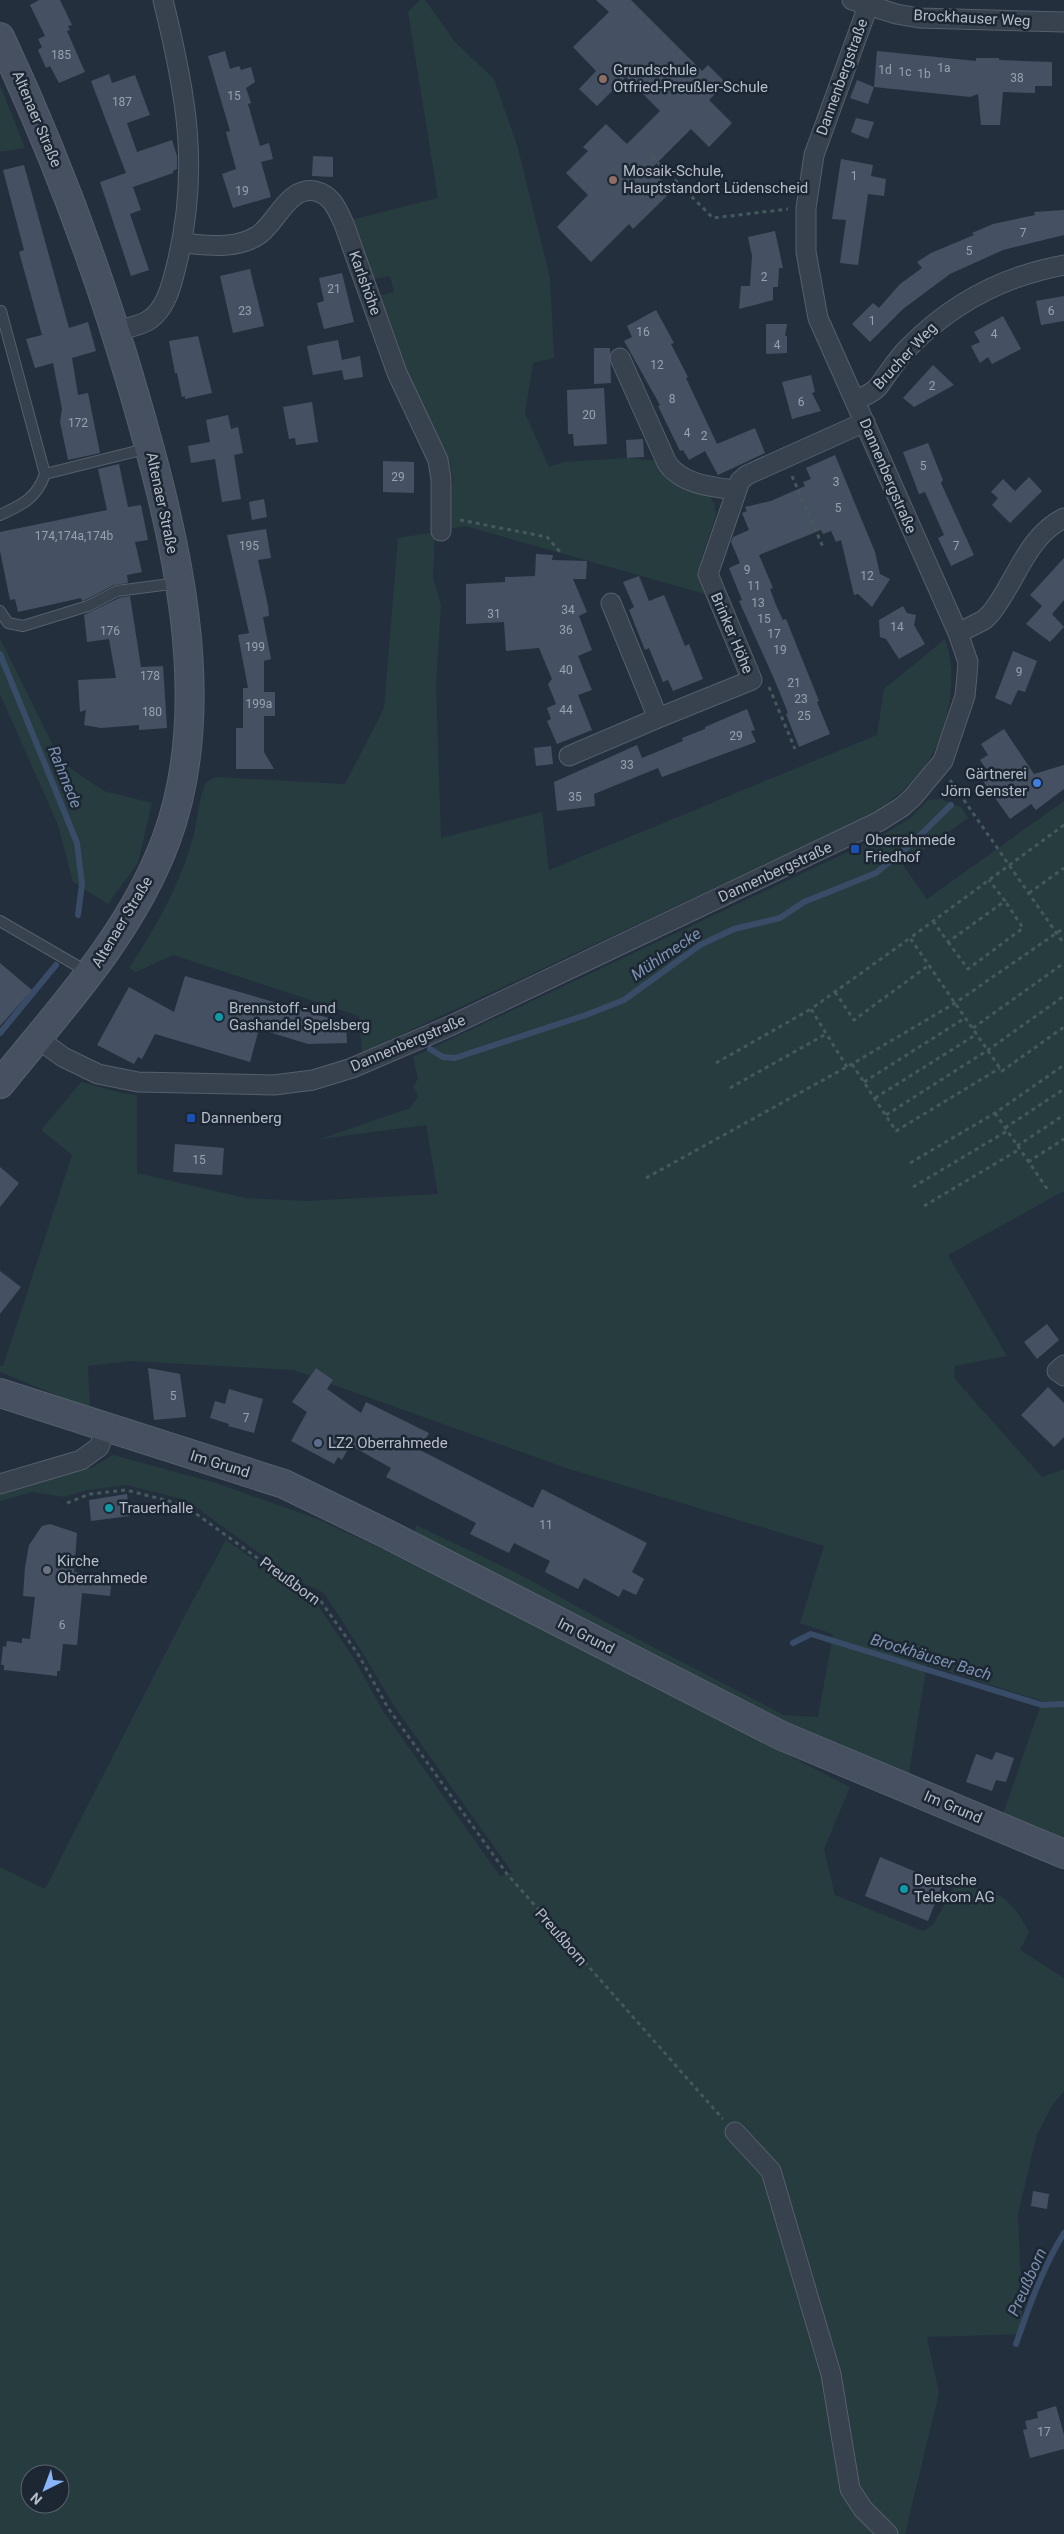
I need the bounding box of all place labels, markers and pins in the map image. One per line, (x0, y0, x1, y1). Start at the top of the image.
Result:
place label: Grundschule Otfried-Preußler-Schule (613, 61, 768, 96)
marker: Grundschule Otfried-Preußler-Schule (597, 73, 609, 85)
place label: Mosaik-Schule, Hauptstandort Lüdenscheid (623, 162, 808, 197)
marker: Mosaik-Schule, Hauptstandort Lüdenscheid (607, 174, 619, 186)
place label: Gärtnerei Jörn Genster (941, 765, 1027, 800)
marker: Gärtnerei Jörn Genster (1031, 777, 1043, 789)
place label: Oberrahmede Friedhof (865, 831, 956, 866)
marker: Oberrahmede Friedhof (849, 843, 861, 855)
place label: Brennstoff - und Gashandel Spelsberg (229, 999, 370, 1034)
marker: Brennstoff - und Gashandel Spelsberg (213, 1011, 225, 1023)
place label: Dannenberg (201, 1109, 282, 1127)
marker: Dannenberg (185, 1112, 197, 1124)
place label: LZ2 Oberrahmede (328, 1434, 448, 1452)
marker: LZ2 Oberrahmede (312, 1437, 324, 1449)
place label: Trauerhalle (119, 1499, 193, 1517)
marker: Trauerhalle (103, 1502, 115, 1514)
place label: Kirche Oberrahmede (57, 1552, 148, 1587)
marker: Kirche Oberrahmede (41, 1564, 53, 1576)
place label: Deutsche Telekom AG (914, 1871, 995, 1906)
marker: Deutsche Telekom AG (898, 1883, 910, 1895)

